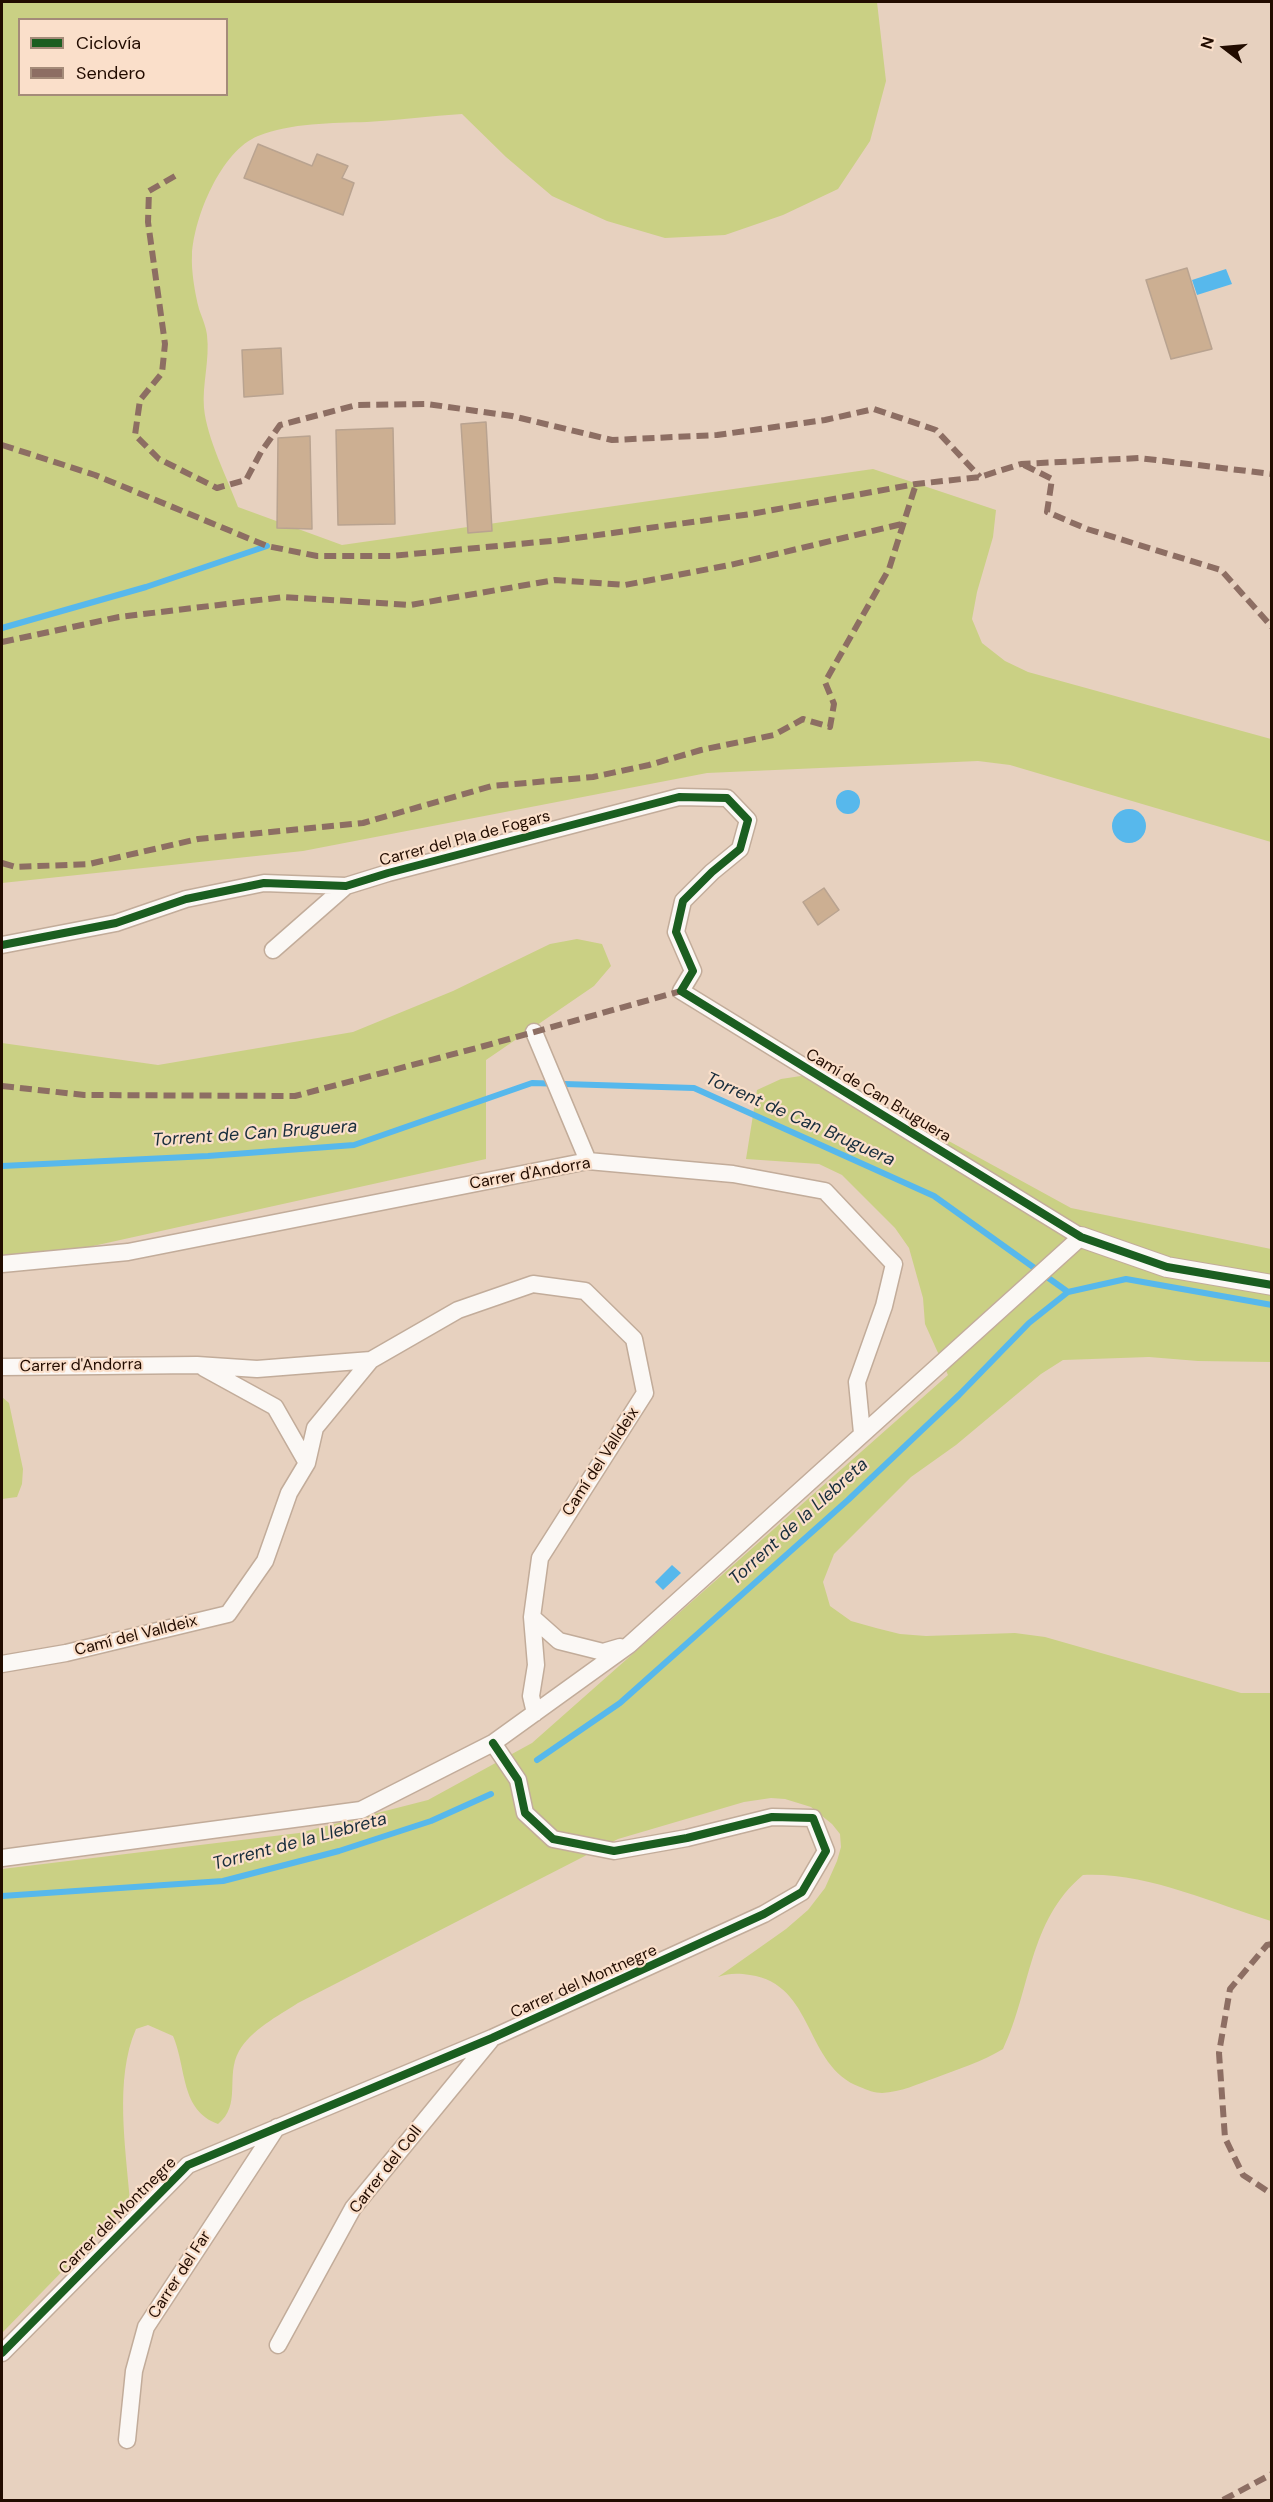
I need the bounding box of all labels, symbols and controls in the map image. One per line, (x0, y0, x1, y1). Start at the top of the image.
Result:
legend (18, 18, 228, 96)
north arrow (1195, 18, 1255, 78)
text: Ciclovía (76, 31, 141, 55)
text: N (1196, 34, 1219, 51)
text: Sendero (76, 61, 146, 85)
street label: Carrer del Pla de Fogars (377, 807, 553, 871)
street label: Camí de Can Bruguera (802, 1045, 954, 1147)
water label: Torrent de Can Bruguera (702, 1068, 898, 1172)
water label: Torrent de Can Bruguera (152, 1116, 358, 1152)
street label: Carrer d'Andorra (468, 1154, 592, 1194)
street label: Carrer d'Andorra (20, 1355, 142, 1377)
street label: Camí del Valldeix (559, 1404, 643, 1520)
water label: Torrent de la Llebreta (725, 1454, 873, 1590)
street label: Camí del Valldeix (73, 1611, 199, 1661)
water label: Torrent de la Llebreta (211, 1808, 389, 1876)
street label: Carrer del Montnegre (508, 1941, 660, 2023)
street label: Carrer del Coll (346, 2122, 426, 2218)
street label: Carrer del Montnegre (55, 2153, 181, 2279)
street label: Carrer del Far (145, 2228, 215, 2322)

